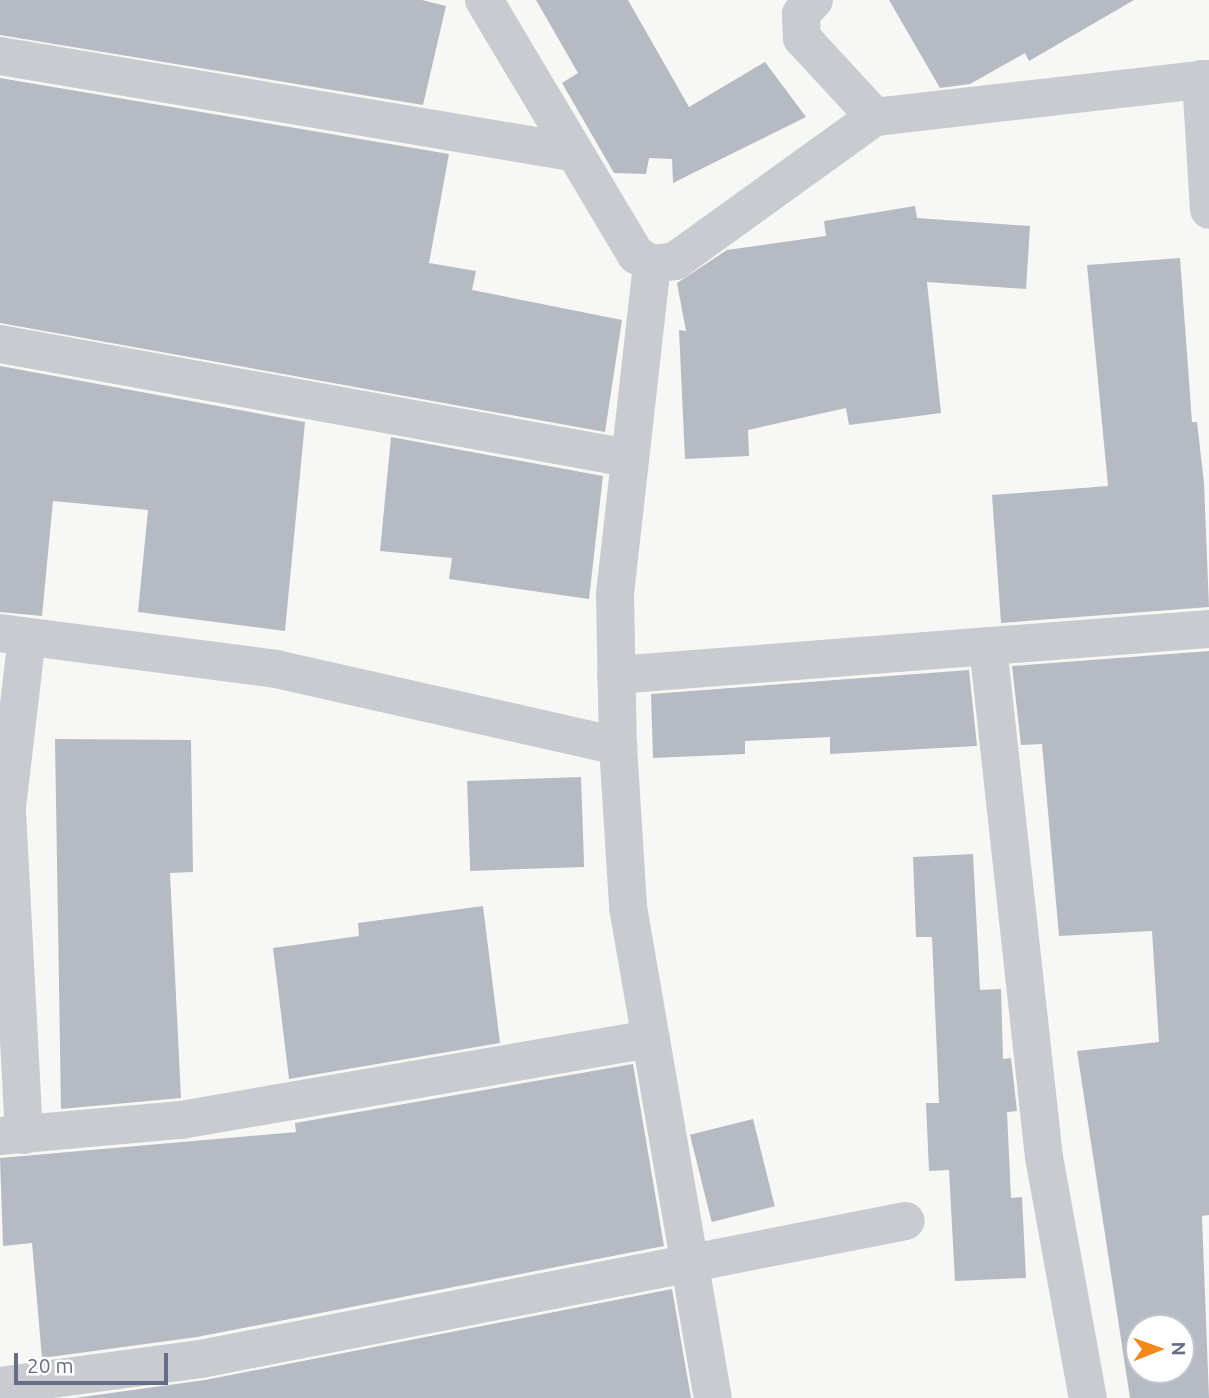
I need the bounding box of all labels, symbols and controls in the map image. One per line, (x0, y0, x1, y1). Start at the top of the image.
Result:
north arrow (1125, 1314, 1195, 1384)
scale bar (18, 1338, 172, 1382)
text: N (1168, 1341, 1190, 1356)
text: 20 m (27, 1353, 74, 1377)

